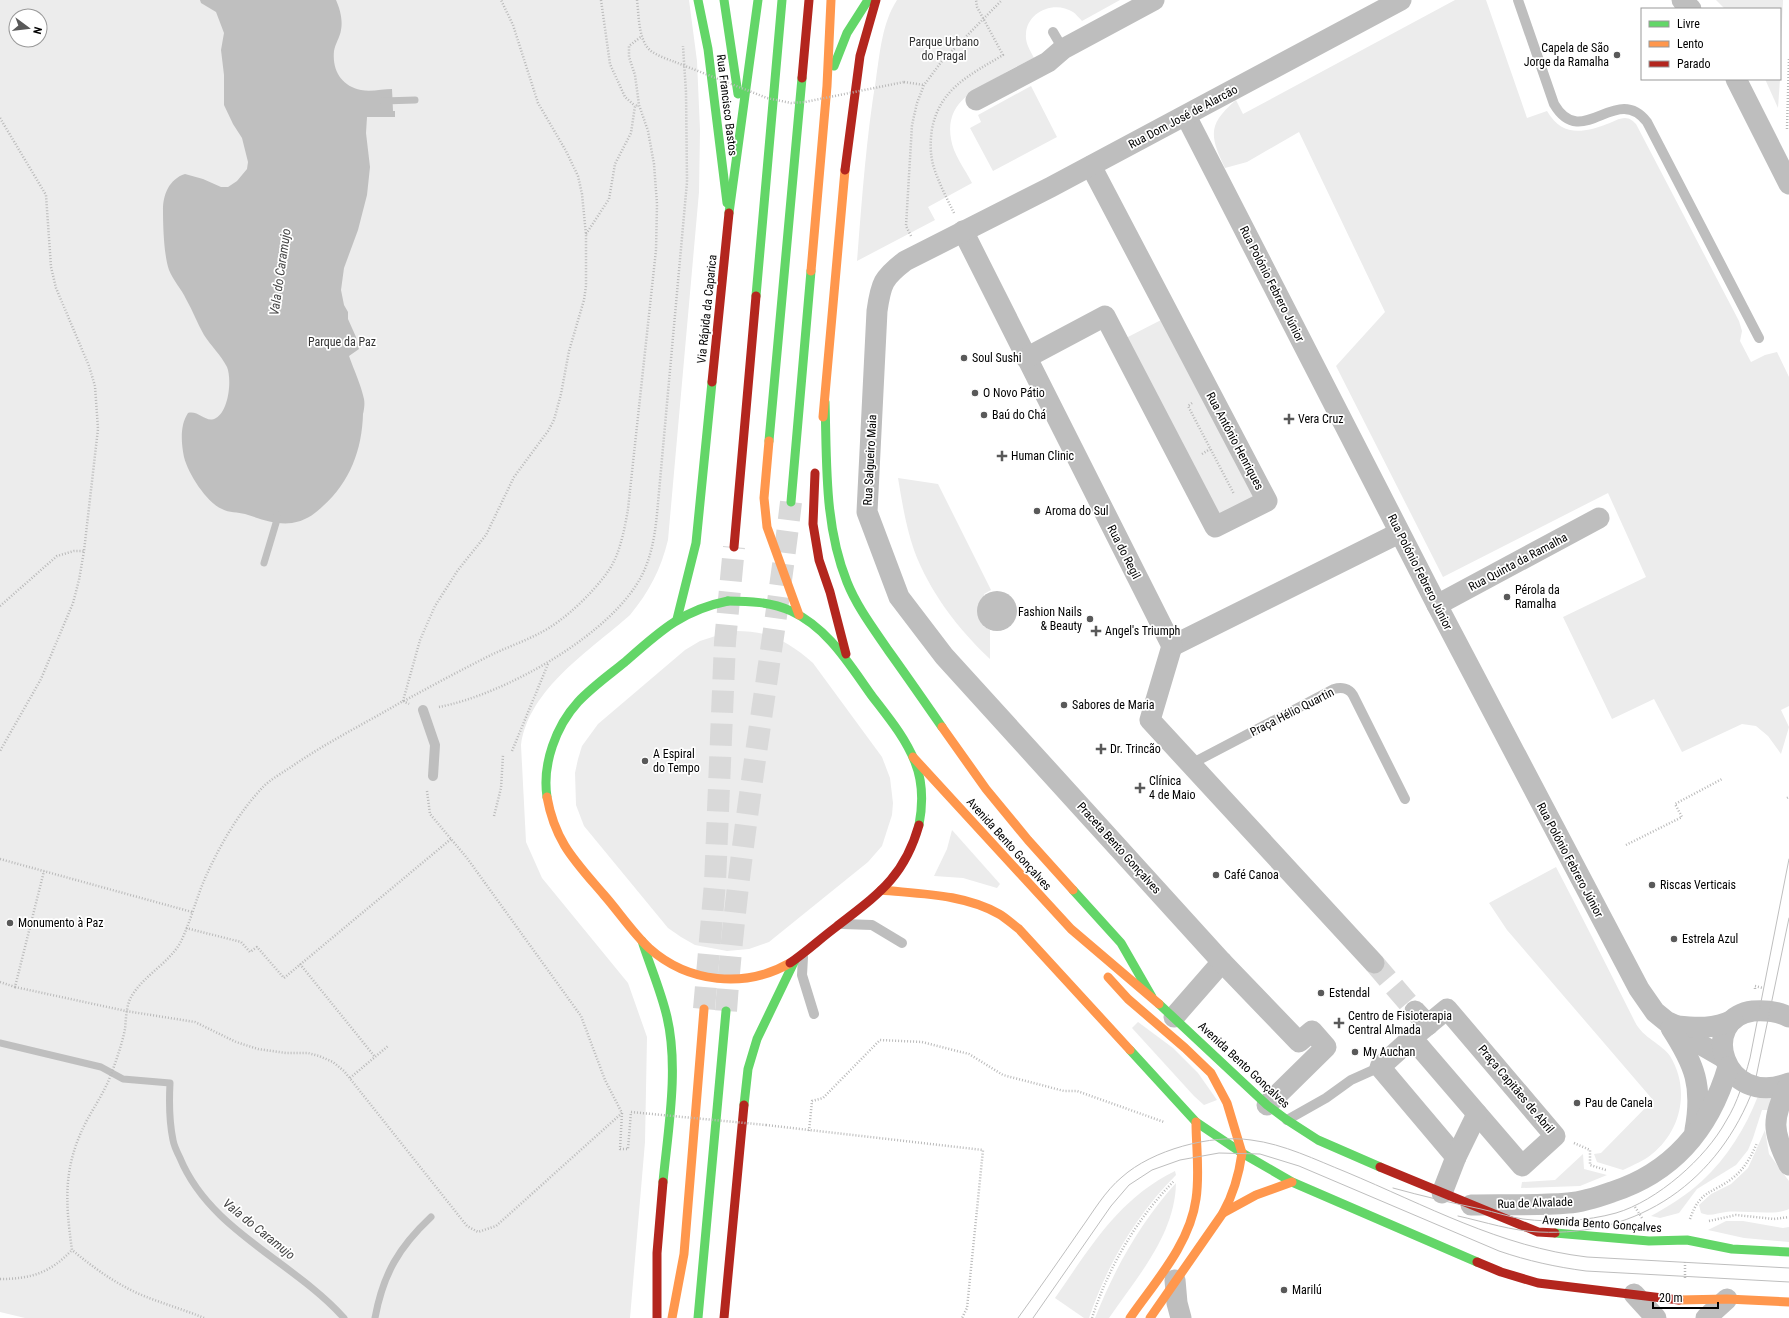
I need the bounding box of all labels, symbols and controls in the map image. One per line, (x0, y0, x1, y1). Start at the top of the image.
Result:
north arrow (8, 8, 48, 48)
legend (1641, 8, 1781, 80)
text: Livre (1677, 17, 1700, 31)
text: N (30, 26, 44, 36)
park label: Parque Urbano do Pragal (909, 35, 979, 63)
text: Lento (1677, 37, 1704, 51)
place label: Capela de São Jorge da Ramalha (1524, 41, 1609, 69)
marker: Capela de São Jorge da Ramalha (1612, 50, 1622, 60)
street label: Rua Francisco Bastos (714, 53, 740, 157)
text: Parado (1677, 57, 1710, 71)
street label: Rua Dom José de Alarcão (1126, 82, 1240, 152)
street label: Rua Polónio Febrero Júnior (1237, 224, 1307, 344)
water label: Vala do Caramujo (266, 227, 294, 317)
street label: Via Rápida da Caparica (694, 254, 720, 364)
park label: Parque da Paz (308, 335, 376, 349)
place label: Soul Sushi (972, 351, 1022, 365)
marker: Soul Sushi (959, 353, 969, 363)
place label: O Novo Pátio (983, 386, 1045, 400)
marker: O Novo Pátio (970, 388, 980, 398)
street label: Rua António Henriques (1203, 390, 1267, 492)
place label: Baú do Chá (992, 408, 1046, 422)
marker: Baú do Chá (979, 410, 989, 420)
place label: Vera Cruz (1298, 412, 1344, 426)
marker: Vera Cruz (1283, 413, 1295, 425)
street label: Rua Salgueiro Maia (861, 414, 879, 506)
place label: Human Clinic (1011, 449, 1074, 463)
marker: Human Clinic (996, 450, 1008, 462)
place label: Aroma do Sul (1045, 504, 1109, 518)
marker: Aroma do Sul (1032, 506, 1042, 516)
street label: Rua Polónio Febrero Júnior (1385, 512, 1455, 632)
street label: Rua do Regil (1104, 523, 1144, 581)
street label: Rua Quinta da Ramalha (1466, 530, 1570, 594)
place label: Pérola da Ramalha (1515, 583, 1560, 611)
marker: Pérola da Ramalha (1502, 592, 1512, 602)
place label: Fashion Nails & Beauty (1018, 605, 1082, 633)
marker: Fashion Nails & Beauty (1085, 614, 1095, 624)
place label: Angel's Triumph (1105, 624, 1181, 638)
marker: Angel's Triumph (1090, 625, 1102, 637)
street label: Praça Hélio Quartin (1248, 685, 1336, 739)
place label: Sabores de Maria (1072, 698, 1155, 712)
marker: Sabores de Maria (1059, 700, 1069, 710)
place label: Dr. Trincão (1110, 742, 1161, 756)
marker: Dr. Trincão (1095, 743, 1107, 755)
place label: A Espiral do Tempo (653, 747, 700, 775)
marker: A Espiral do Tempo (640, 756, 650, 766)
place label: Clínica 4 de Maio (1149, 774, 1196, 802)
marker: Clínica 4 de Maio (1134, 782, 1146, 794)
street label: Avenida Bento Gonçalves (964, 795, 1054, 893)
street label: Praceta Bento Gonçalves (1074, 799, 1164, 897)
street label: Rua Polónio Febrero Júnior (1534, 800, 1606, 920)
place label: Café Canoa (1224, 868, 1279, 882)
marker: Café Canoa (1211, 870, 1221, 880)
place label: Riscas Verticais (1660, 878, 1736, 892)
marker: Riscas Verticais (1647, 880, 1657, 890)
place label: Monumento à Paz (18, 916, 104, 930)
marker: Monumento à Paz (5, 918, 15, 928)
place label: Estrela Azul (1682, 932, 1738, 946)
marker: Estrela Azul (1669, 934, 1679, 944)
place label: Estendal (1329, 986, 1370, 1000)
marker: Estendal (1316, 988, 1326, 998)
place label: Centro de Fisioterapia Central Almada (1348, 1009, 1452, 1037)
marker: Centro de Fisioterapia Central Almada (1333, 1017, 1345, 1029)
street label: Avenida Bento Gonçalves (1195, 1019, 1293, 1111)
street label: Praça Capitães de Abril (1475, 1042, 1557, 1136)
place label: My Auchan (1363, 1045, 1416, 1059)
marker: My Auchan (1350, 1047, 1360, 1057)
place label: Pau de Canela (1585, 1096, 1653, 1110)
marker: Pau de Canela (1572, 1098, 1582, 1108)
street label: Rua de Alvalade (1497, 1195, 1573, 1211)
water label: Vala do Caramujo (220, 1196, 298, 1262)
street label: Avenida Bento Gonçalves (1542, 1213, 1662, 1235)
place label: Marilú (1292, 1283, 1322, 1297)
scale bar (1653, 1284, 1718, 1310)
marker: Marilú (1279, 1285, 1289, 1295)
text: 20 m (1659, 1291, 1683, 1305)

